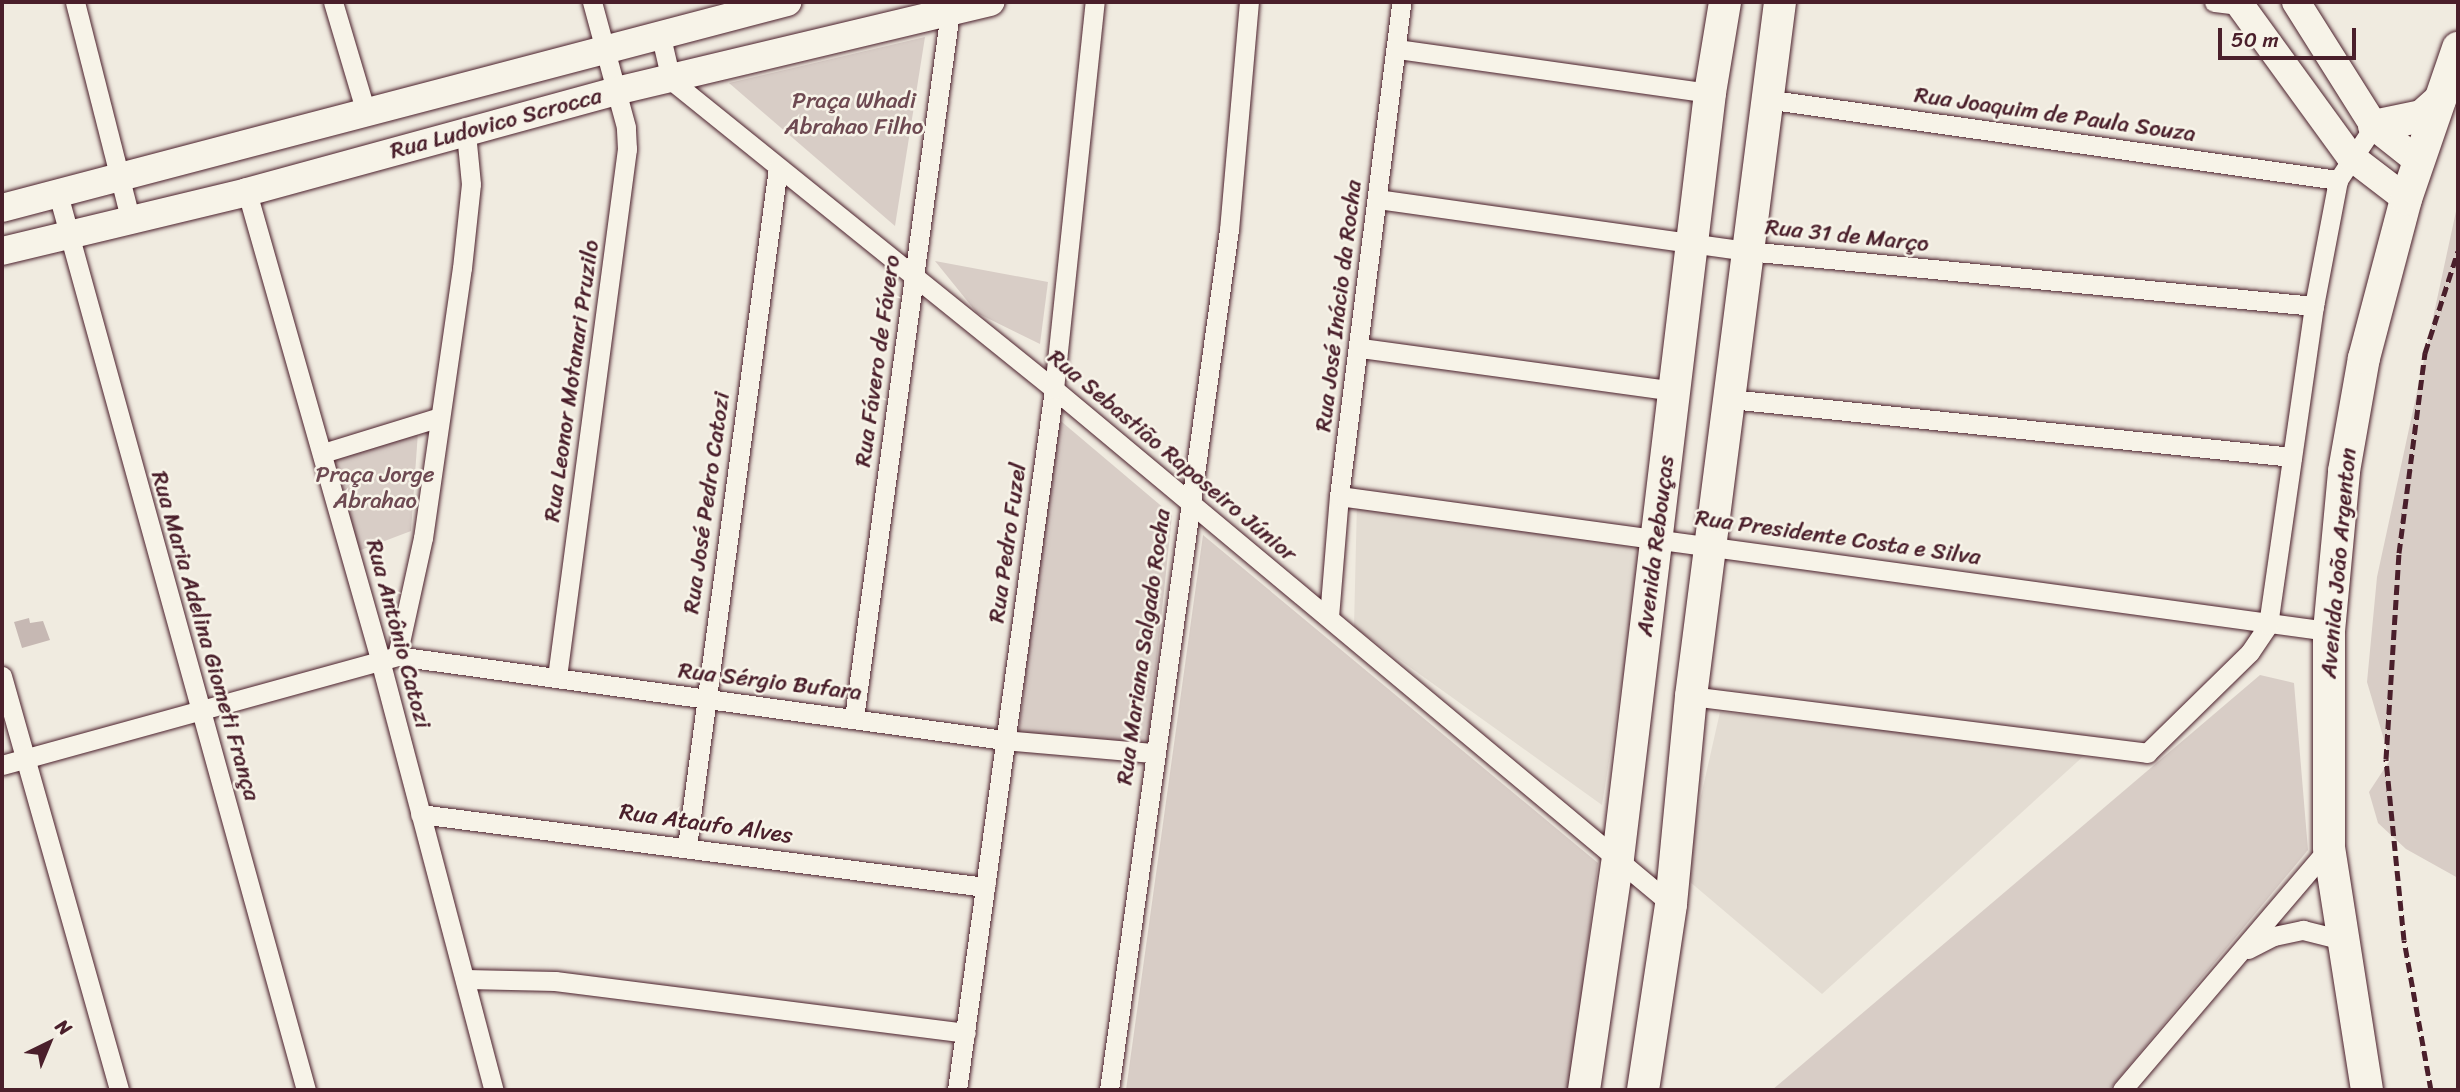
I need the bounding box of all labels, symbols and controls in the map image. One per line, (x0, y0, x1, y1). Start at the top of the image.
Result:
scale bar (2222, 14, 2360, 58)
text: 50 m (2231, 21, 2279, 59)
street label: Rua Ludovico Scrocca (387, 82, 605, 166)
street label: Rua Joaquim de Paula Souza (1912, 82, 2198, 148)
park label: Praça Whadi Abrahao Filho (785, 87, 923, 141)
street label: Rua José Inácio da Rocha (1310, 178, 1368, 434)
street label: Rua 31 de Março (1763, 214, 1931, 258)
street label: Rua Leonor Motanari Pruzilo (538, 238, 606, 524)
street label: Rua Fávero de Fávero (849, 253, 907, 469)
street label: Rua Sebastião Raposeiro Júnior (1042, 344, 1302, 568)
street label: Rua José Pedro Catozi (678, 390, 736, 616)
street label: Avenida João Argenton (2315, 446, 2363, 680)
street label: Avenida Rebouças (1631, 454, 1681, 638)
street label: Rua Pedro Fuzel (983, 460, 1033, 626)
park label: Praça Jorge Abrahao (315, 461, 435, 515)
street label: Rua Maria Adelina Giometi França (145, 468, 265, 804)
street label: Rua Presidente Costa e Silva (1692, 504, 1984, 572)
street label: Rua Mariana Salgado Rocha (1111, 508, 1177, 786)
street label: Rua Antônio Catozi (360, 537, 436, 731)
street label: Rua Sérgio Bufara (677, 657, 863, 707)
street label: Rua Ataufo Alves (618, 798, 794, 850)
north arrow (14, 1008, 84, 1078)
text: N (48, 1011, 80, 1044)

